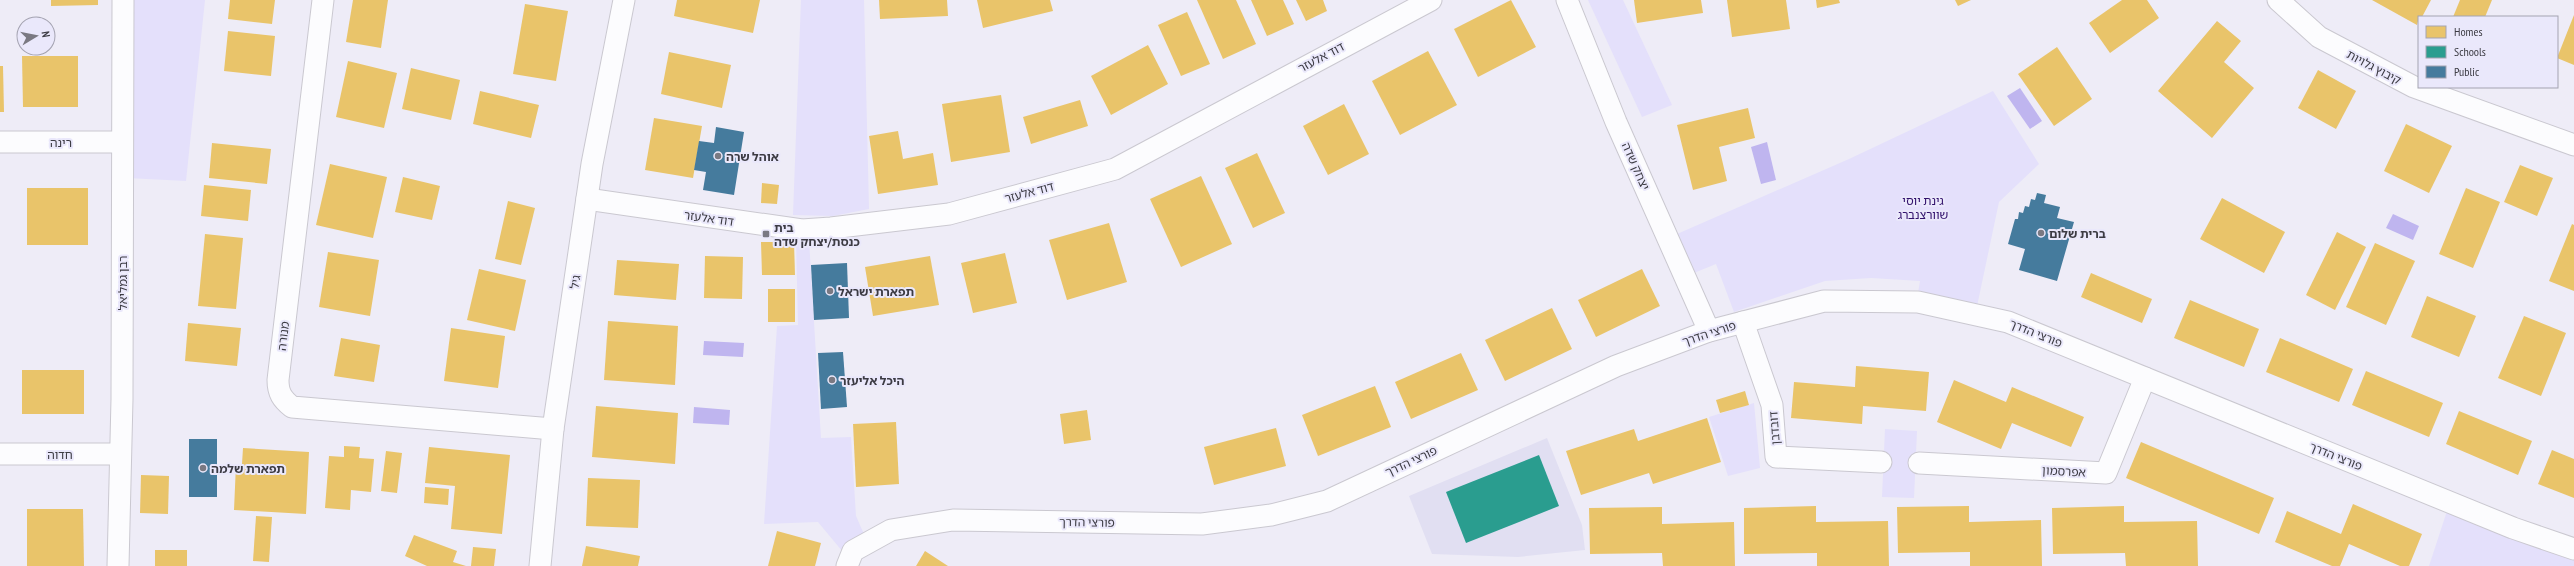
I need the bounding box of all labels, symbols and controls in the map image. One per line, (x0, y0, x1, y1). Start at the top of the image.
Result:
north arrow (16, 16, 56, 56)
legend (2418, 16, 2558, 88)
text: Homes (2454, 24, 2482, 39)
text: N (38, 30, 53, 38)
street label: דוד אלעזר (1295, 38, 1347, 75)
text: Schools (2454, 44, 2486, 59)
street label: קיבוץ גלויות (2344, 46, 2404, 88)
text: Public (2454, 64, 2480, 79)
street label: רינה (50, 135, 72, 150)
street label: יצחק שדה (1619, 140, 1653, 192)
place label: אוהל שרה (726, 149, 779, 164)
marker: אוהל שרה (713, 151, 723, 161)
street label: דוד אלעזר (1003, 178, 1056, 206)
park label: גינת יוסי שוורצנברג (1898, 193, 1948, 222)
street label: דוד אלעזר (683, 207, 735, 229)
place label: בית כנסת/יצחק שדה (774, 220, 860, 249)
place label: ברית שלום (2049, 226, 2106, 241)
marker: ברית שלום (2036, 228, 2046, 238)
marker: בית כנסת/יצחק שדה (761, 229, 771, 239)
street label: רבן גמליאל (115, 256, 130, 310)
street label: גיל (567, 273, 584, 290)
place label: תפארת ישראל (838, 284, 914, 299)
marker: תפארת ישראל (825, 286, 835, 296)
street label: פורצי הדרך (2007, 316, 2065, 350)
street label: פורצי הדרך (1680, 317, 1738, 349)
street label: מנורה (274, 320, 292, 352)
place label: היכל אליעזר (840, 373, 905, 388)
marker: היכל אליעזר (827, 375, 837, 385)
street label: דובדבן (1765, 410, 1783, 445)
street label: פורצי הדרך (2307, 439, 2365, 473)
street label: פורצי הדרך (1383, 442, 1439, 480)
street label: חדוה (47, 447, 73, 462)
place label: תפארת שלמה (211, 461, 285, 476)
street label: אפרסמון (2042, 462, 2087, 480)
marker: תפארת שלמה (198, 463, 208, 473)
street label: פורצי הדרך (1059, 514, 1115, 530)

